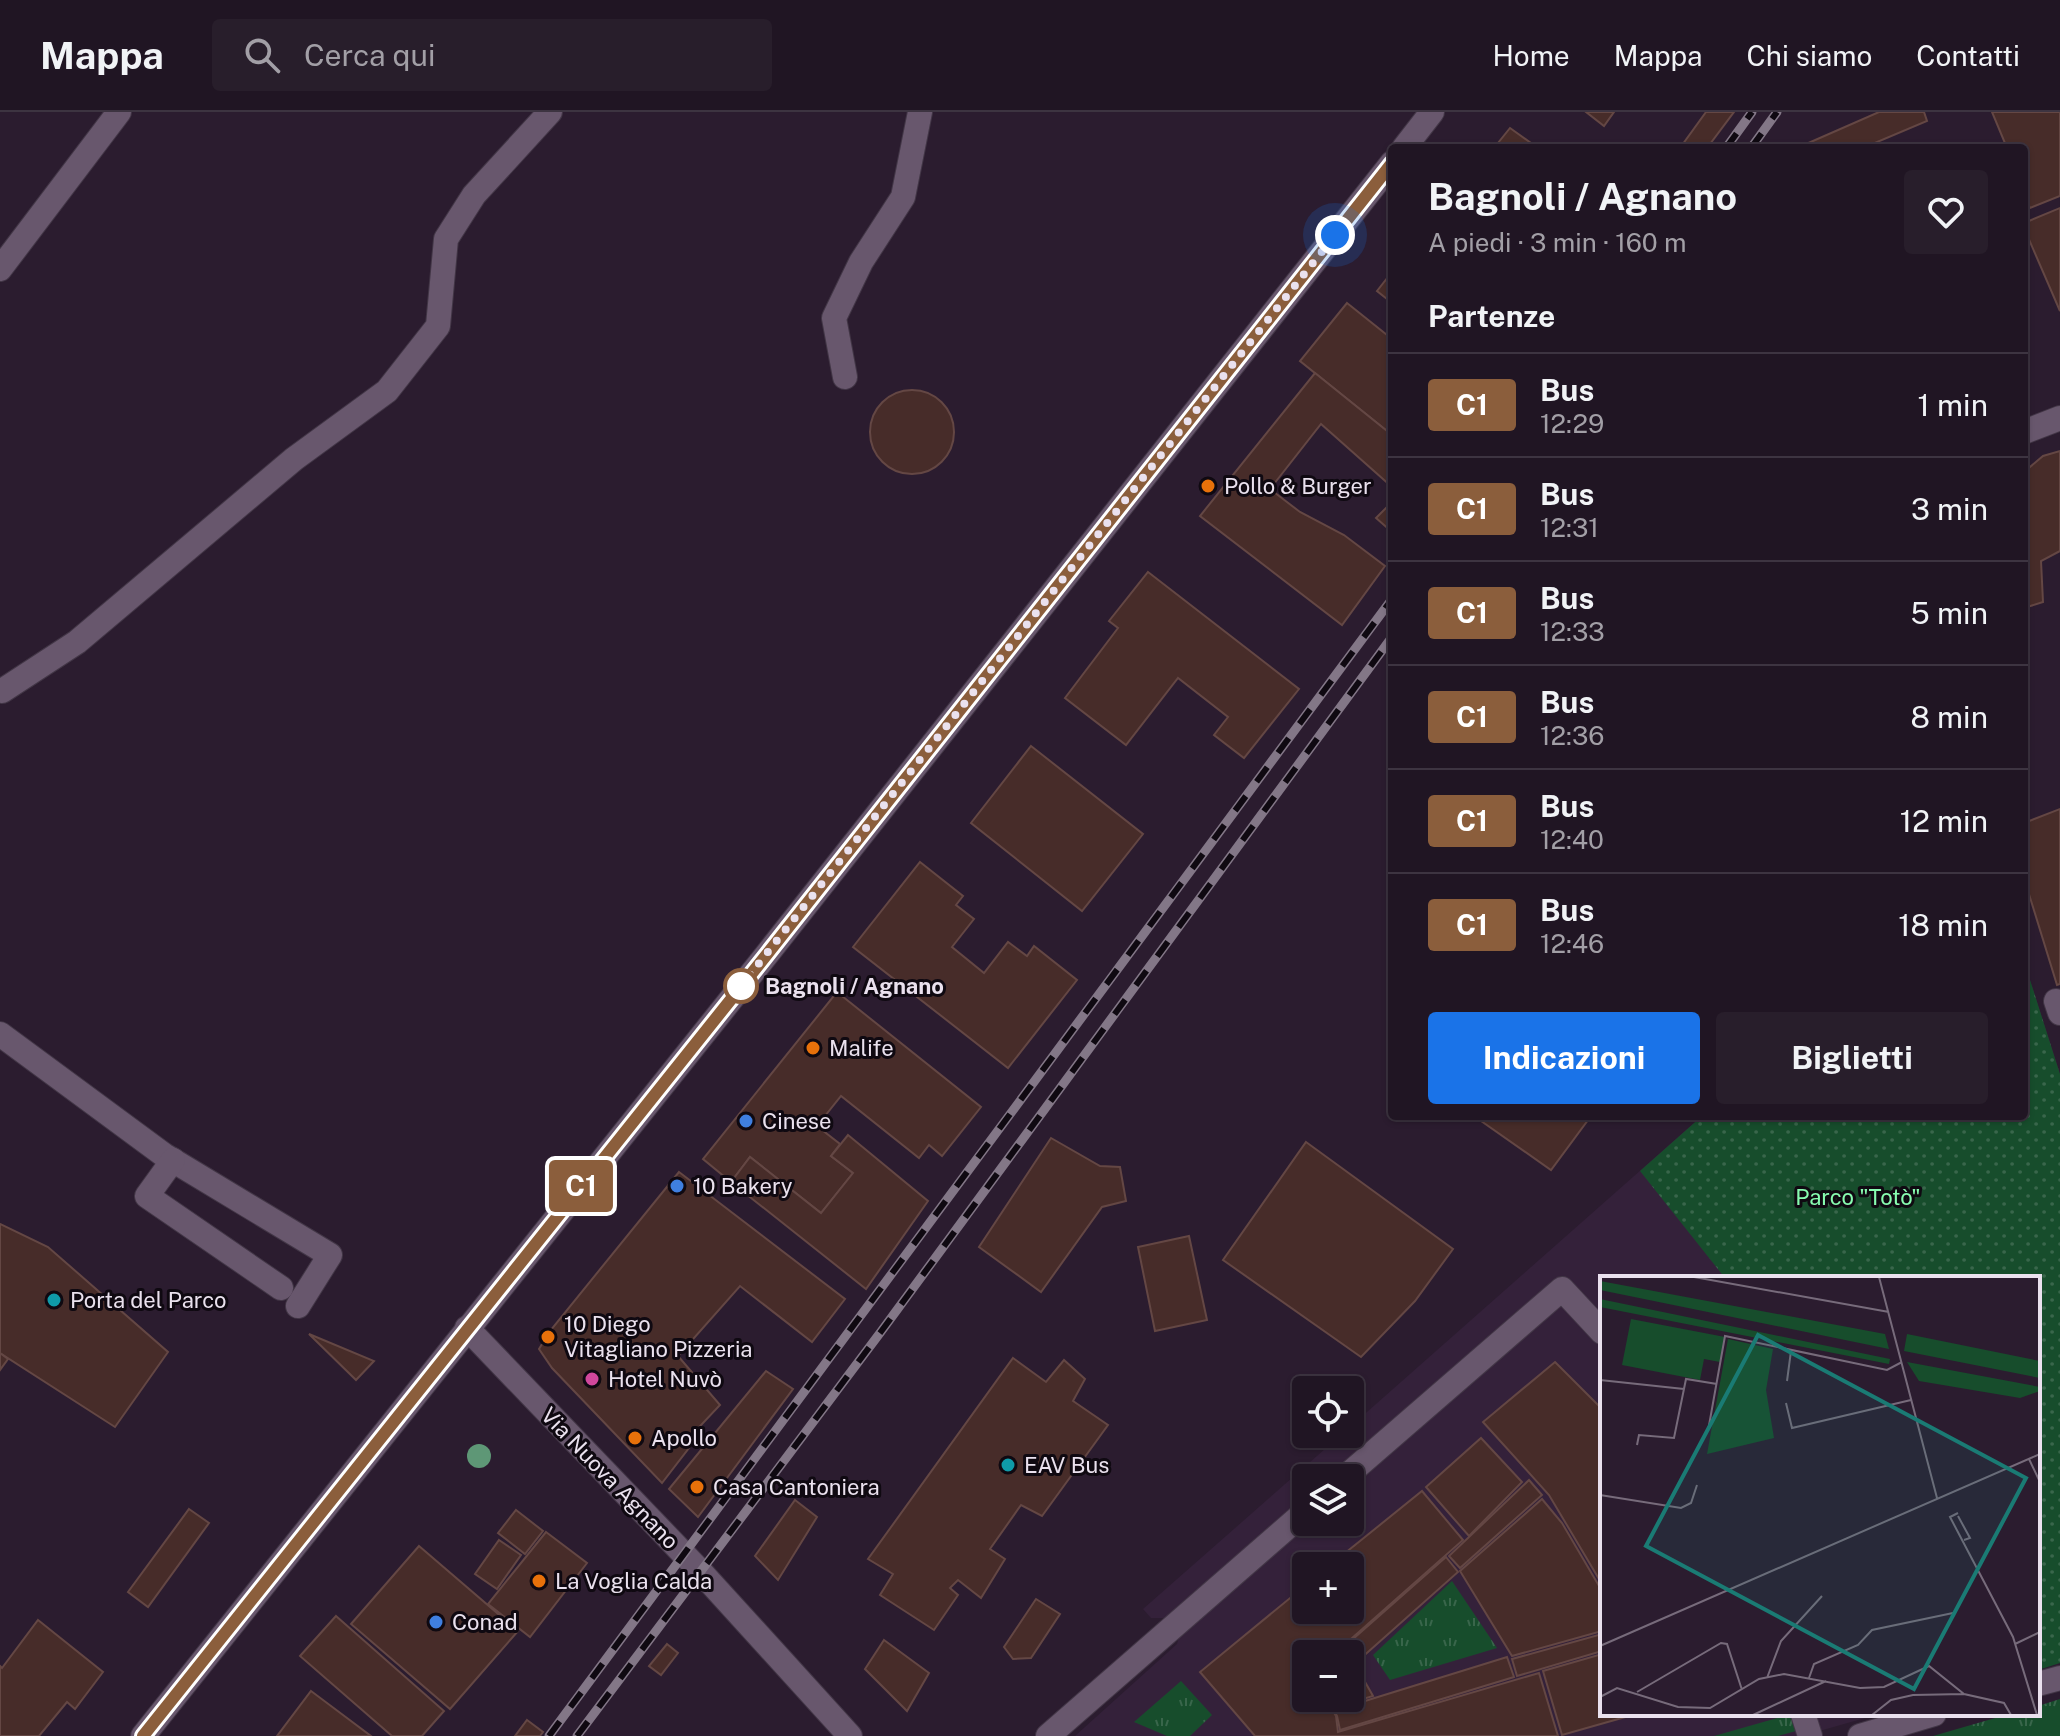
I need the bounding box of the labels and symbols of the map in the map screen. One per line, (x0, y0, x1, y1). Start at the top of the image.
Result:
your location (1315, 215, 1355, 255)
place label: Pollo & Burger (1224, 473, 1372, 499)
marker: Pollo & Burger (1199, 477, 1217, 495)
marker: Bagnoli / Agnano (724, 969, 758, 1003)
place label: Bagnoli / Agnano (765, 973, 944, 999)
place label: Malife (829, 1035, 894, 1061)
marker: Malife (804, 1039, 822, 1057)
place label: Cinese (762, 1108, 831, 1134)
marker: Cinese (737, 1112, 755, 1130)
line badge: C1 (545, 1160, 617, 1212)
place label: 10 Bakery (693, 1173, 793, 1199)
marker: 10 Bakery (668, 1177, 686, 1195)
park label: Parco "Totò" (1795, 1184, 1921, 1210)
inset map (1600, 1276, 2040, 1716)
place label: Porta del Parco (70, 1287, 227, 1313)
marker: Porta del Parco (45, 1291, 63, 1309)
place label: 10 Diego Vitagliano Pizzeria (564, 1311, 753, 1362)
marker: 10 Diego Vitagliano Pizzeria (539, 1328, 557, 1346)
place label: Hotel Nuvò (608, 1366, 722, 1392)
marker: Hotel Nuvò (583, 1370, 601, 1388)
street label: Via Nuova Agnano (536, 1402, 684, 1554)
place label: Apollo (651, 1425, 717, 1451)
marker: Apollo (626, 1429, 644, 1447)
place label: EAV Bus (1024, 1452, 1109, 1478)
marker: EAV Bus (999, 1456, 1017, 1474)
place label: Casa Cantoniera (713, 1474, 880, 1500)
marker: Casa Cantoniera (688, 1478, 706, 1496)
place label: La Voglia Calda (555, 1568, 712, 1594)
marker: La Voglia Calda (530, 1572, 548, 1590)
place label: Conad (452, 1609, 518, 1635)
marker: Conad (427, 1613, 445, 1631)

